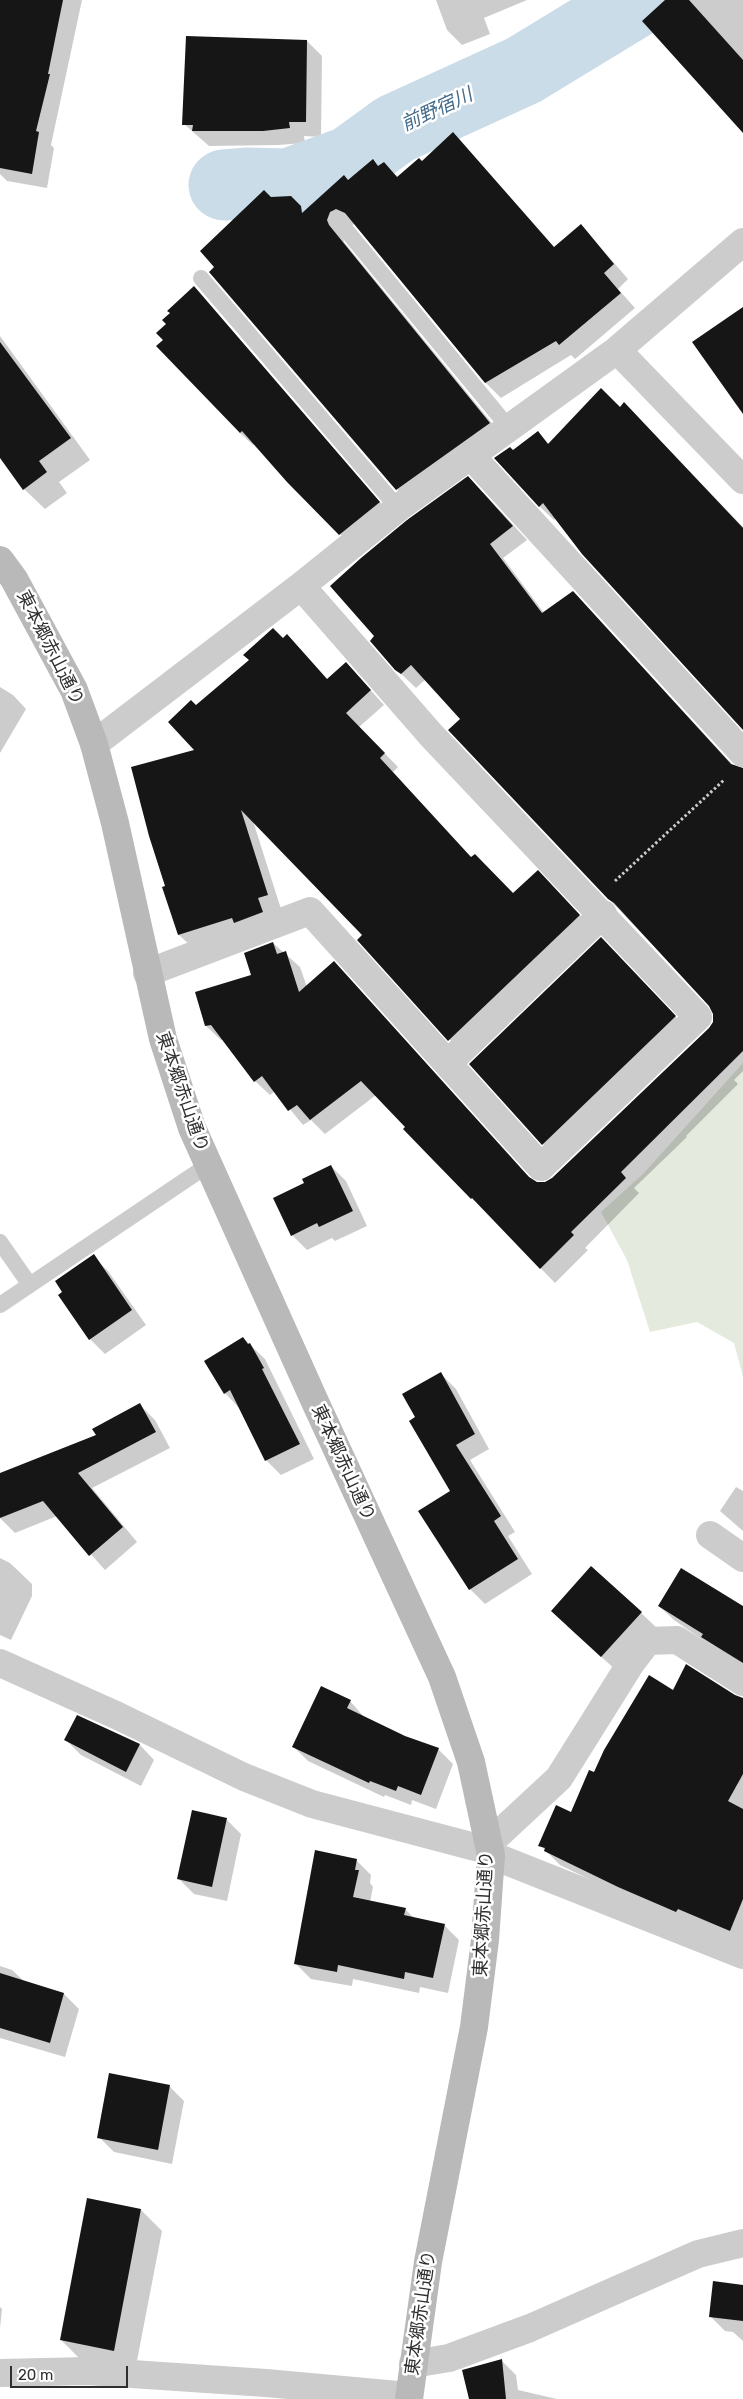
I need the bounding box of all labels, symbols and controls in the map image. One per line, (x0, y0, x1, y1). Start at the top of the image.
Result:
water label: 前野宿川 (398, 84, 476, 136)
street label: 東本郷赤山通り (12, 587, 88, 709)
street label: 東本郷赤山通り (151, 1029, 213, 1155)
street label: 東本郷赤山通り (307, 1401, 379, 1525)
street label: 東本郷赤山通り (470, 1851, 498, 1977)
street label: 東本郷赤山通り (402, 2249, 440, 2377)
scale bar (12, 2356, 130, 2388)
text: 20 m (18, 2366, 53, 2384)

